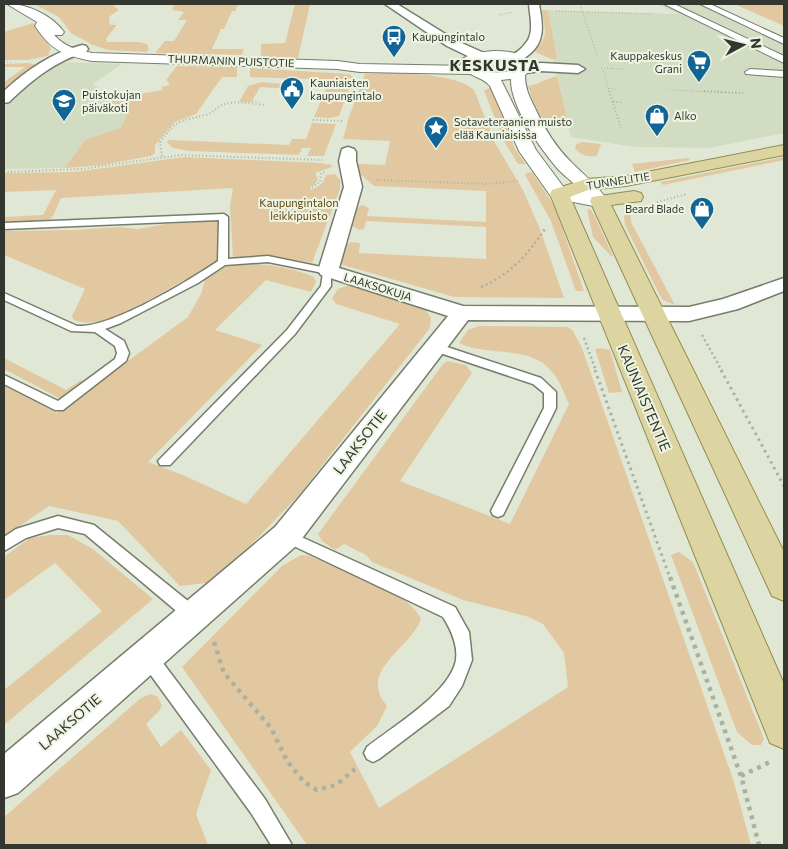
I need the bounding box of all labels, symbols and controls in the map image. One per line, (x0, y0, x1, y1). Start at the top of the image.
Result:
north arrow (718, 20, 768, 70)
bus stop icon: Kaupungintalo (381, 24, 407, 58)
place label: Kaupungintalo (412, 30, 485, 43)
text: N (747, 37, 765, 50)
place label: Kauppakeskus Grani (610, 49, 682, 75)
supermarket icon: Kauppakeskus Grani (686, 49, 712, 83)
street label: THURMANIN PUISTOTIE (167, 52, 295, 69)
district label: KESKUSTA (450, 55, 541, 74)
public building icon: Kauniaisten kaupungintalo (279, 76, 305, 110)
place label: Kauniaisten kaupungintalo (310, 76, 382, 102)
school or university icon: Puistokujan päiväkoti (51, 88, 77, 122)
place label: Puistokujan päiväkoti (82, 88, 141, 114)
shop icon: Alko (644, 103, 670, 137)
place label: Alko (674, 109, 697, 122)
place icon: Sotaveteraanien muisto elää Kauniaisissa (423, 115, 449, 149)
place label: Sotaveteraanien muisto elää Kauniaisissa (454, 115, 573, 141)
street label: TUNNELITIE (585, 169, 651, 192)
park label: Kaupungintalon leikkipuisto (259, 196, 339, 222)
shop icon: Beard Blade (689, 196, 715, 230)
place label: Beard Blade (625, 202, 684, 215)
street label: LAAKSOKUJA (342, 270, 414, 304)
street label: KAUNIAISTENTIE (614, 342, 675, 454)
street label: LAAKSOTIE (329, 406, 390, 477)
street label: LAAKSOTIE (35, 690, 104, 753)

